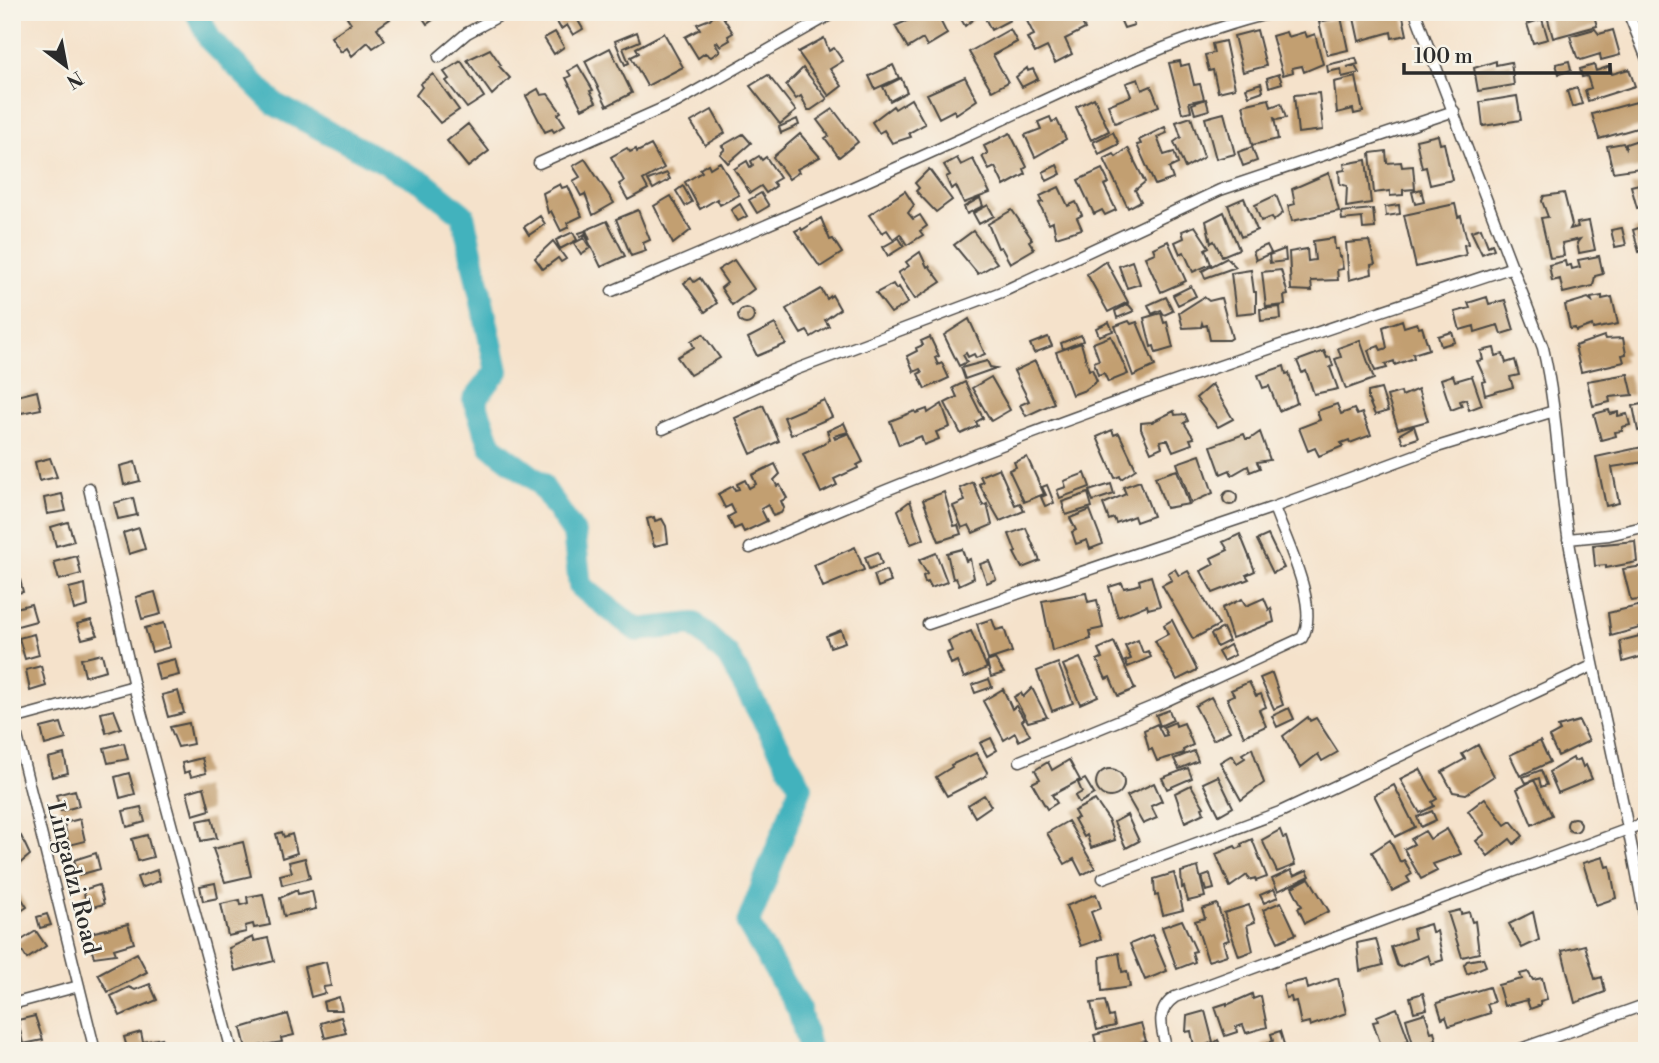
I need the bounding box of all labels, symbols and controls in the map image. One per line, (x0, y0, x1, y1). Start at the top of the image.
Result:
north arrow (32, 32, 102, 102)
scale bar (1404, 32, 1610, 76)
text: 100 m (1414, 44, 1473, 70)
text: N (62, 65, 87, 94)
street label: Lingadzi Road (40, 799, 107, 958)

